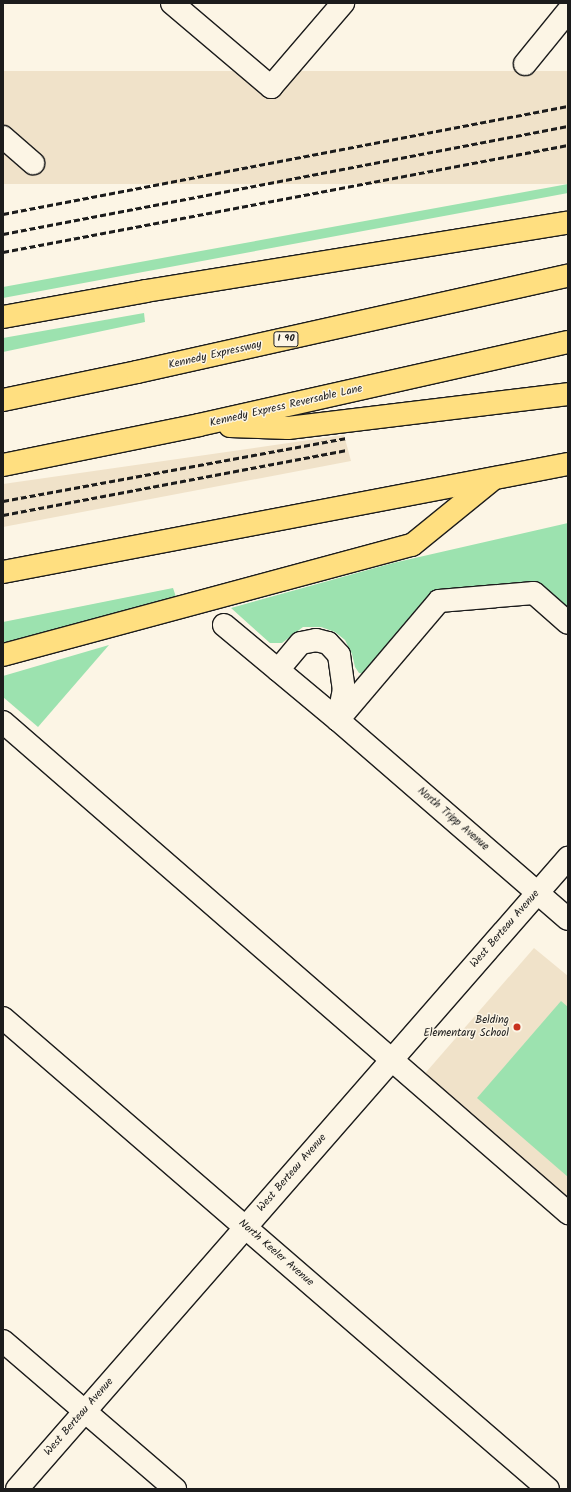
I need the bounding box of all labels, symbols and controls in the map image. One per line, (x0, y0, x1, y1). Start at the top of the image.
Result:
road number: I 90 (273, 331, 299, 347)
street label: Kennedy Expressway (167, 338, 263, 372)
street label: Kennedy Express Reversable Lane (208, 382, 364, 430)
street label: North Tripp Avenue (415, 784, 491, 854)
street label: West Berteau Avenue (468, 887, 542, 971)
place label: Belding Elementary School (423, 1014, 509, 1040)
marker: Belding Elementary School (512, 1022, 522, 1032)
street label: West Berteau Avenue (255, 1131, 329, 1215)
street label: North Keeler Avenue (236, 1217, 316, 1289)
street label: West Berteau Avenue (42, 1375, 116, 1459)

